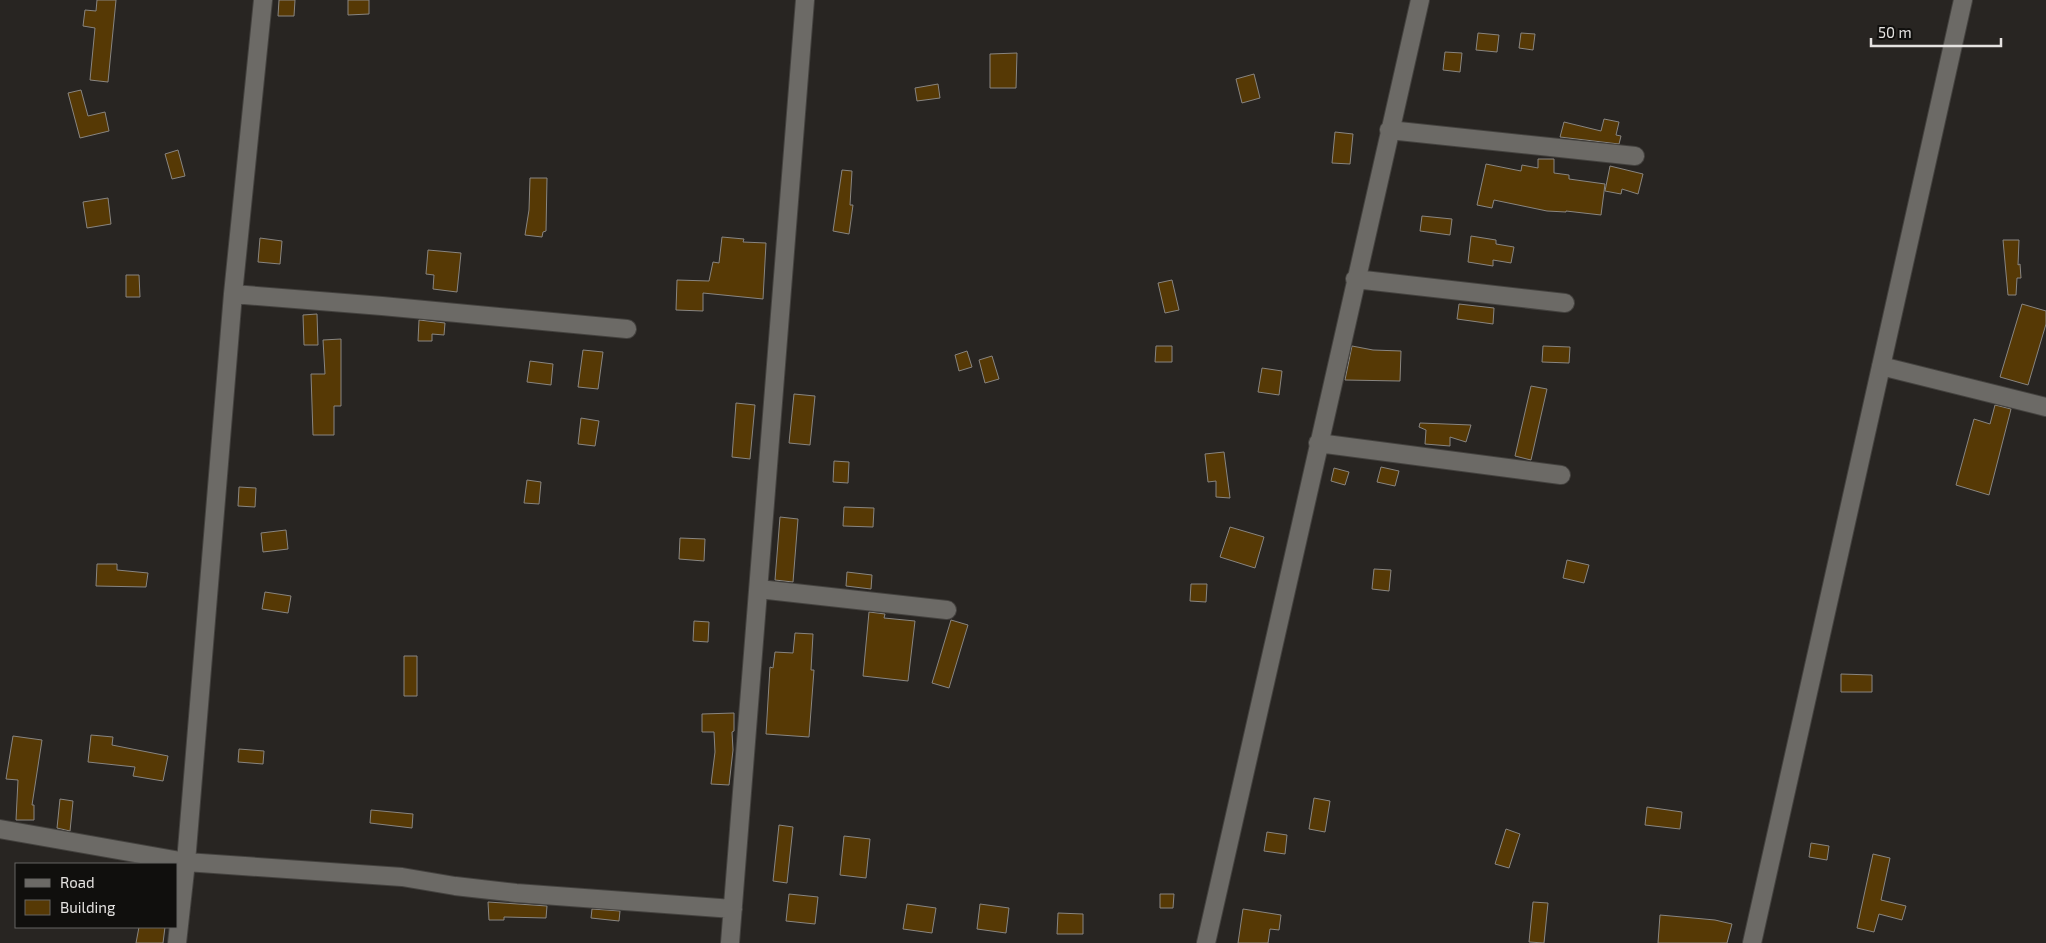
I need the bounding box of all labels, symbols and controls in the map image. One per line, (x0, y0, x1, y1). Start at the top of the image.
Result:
scale bar (1871, 15, 2001, 47)
text: 50 m (1878, 23, 1912, 41)
legend (15, 863, 178, 928)
text: Road (60, 873, 95, 891)
text: Building (60, 898, 116, 916)

